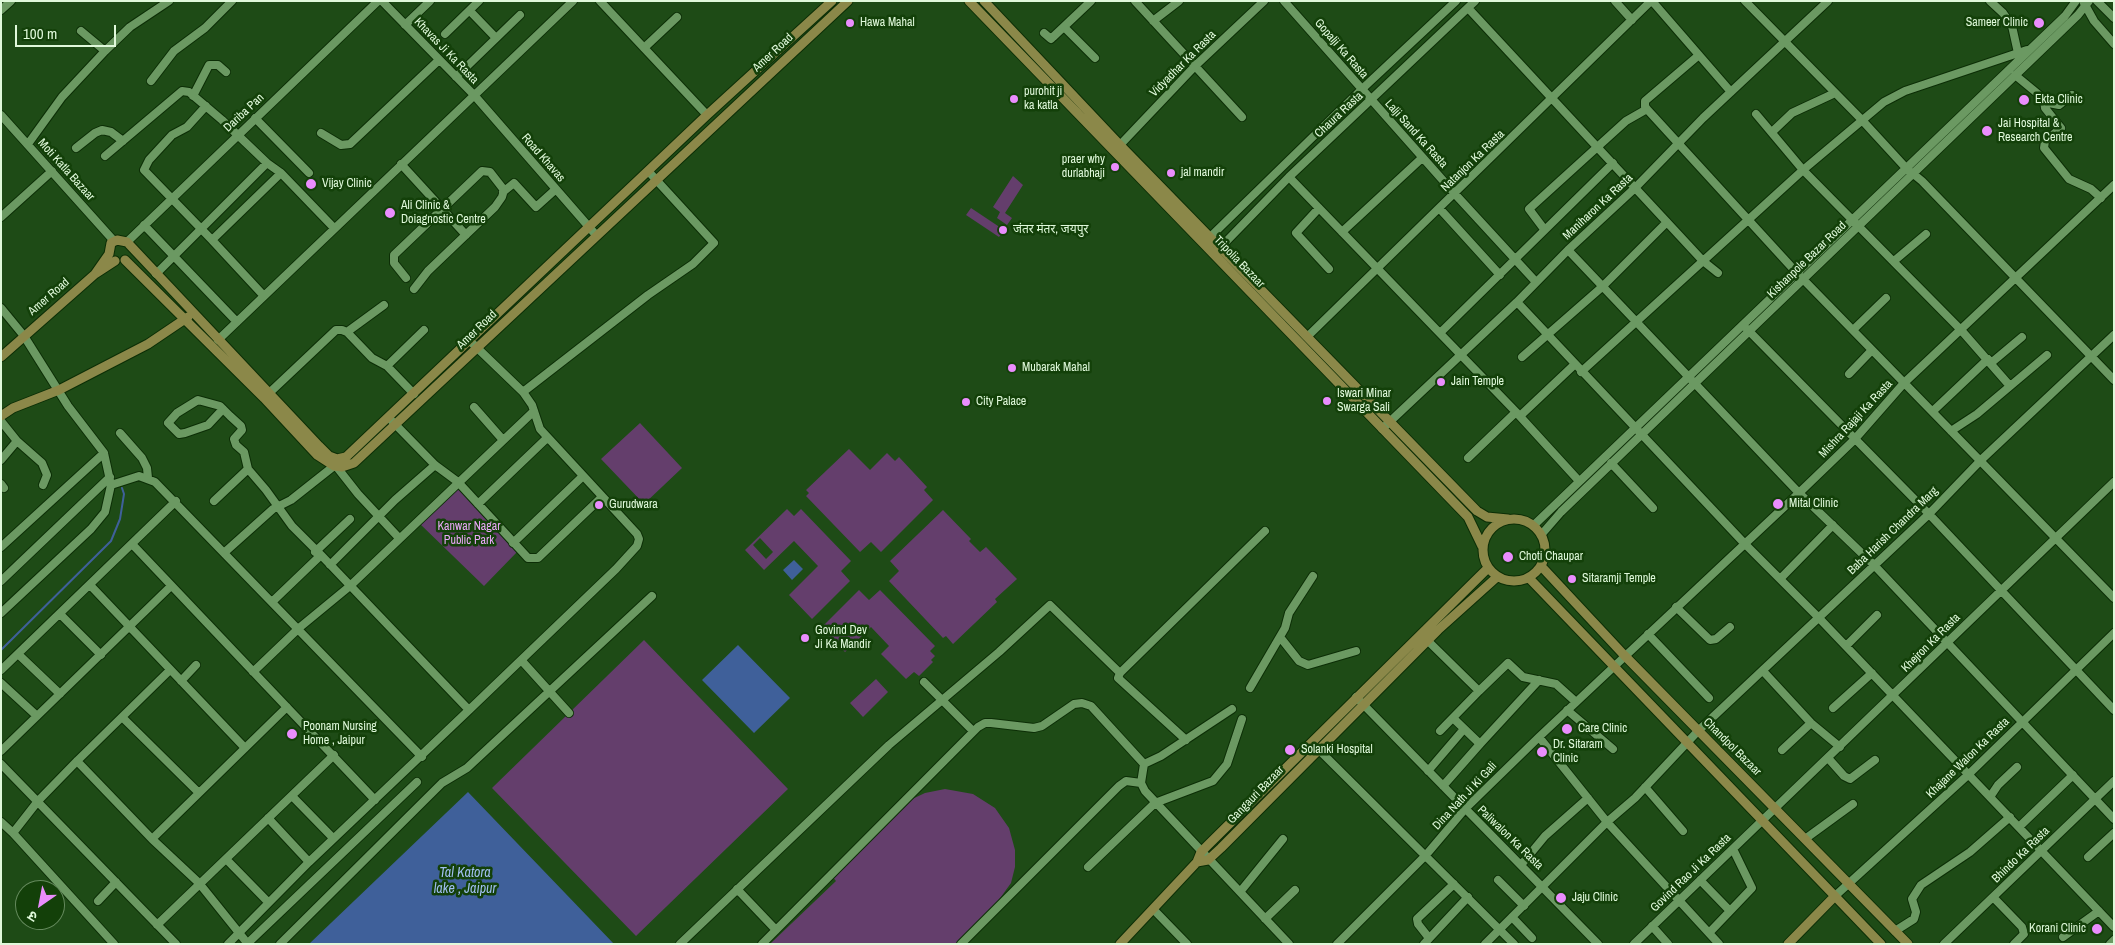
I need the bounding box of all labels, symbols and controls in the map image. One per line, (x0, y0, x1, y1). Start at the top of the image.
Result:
scale bar (18, 15, 119, 47)
street label: Khavas Ji Ka Rasta (411, 15, 481, 87)
place label: Hawa Mahal (860, 16, 915, 30)
street label: Gopalji Ka Rasta (1311, 16, 1371, 82)
place label: Sameer Clinic (1966, 16, 2028, 30)
marker: Sameer Clinic (2032, 16, 2046, 30)
marker: Hawa Mahal (844, 17, 856, 29)
text: 100 m (23, 23, 57, 44)
street label: Vidyadhar Ka Rasta (1147, 28, 1219, 100)
street label: Amer Road (750, 31, 796, 75)
place label: purohit ji ka katla (1024, 85, 1062, 113)
street label: Chaura Rasta (1312, 89, 1366, 141)
street label: Dariba Pan (221, 91, 267, 135)
marker: purohit ji ka katla (1008, 93, 1020, 105)
marker: Ekta Clinic (2017, 93, 2031, 107)
place label: Ekta Clinic (2035, 93, 2083, 107)
street label: Lalji Sand Ka Rasta (1382, 97, 1450, 171)
place label: Jai Hospital & Research Centre (1998, 117, 2072, 145)
marker: Jai Hospital & Research Centre (1980, 124, 1994, 138)
street label: Natanjon Ka Rasta (1438, 127, 1508, 195)
street label: Road Khavas (518, 131, 568, 185)
street label: Moti Katla Bazaar (34, 136, 98, 204)
place label: praer why durlabhaji (1062, 153, 1105, 181)
marker: praer why durlabhaji (1109, 161, 1121, 173)
place label: jal mandir (1181, 166, 1224, 180)
marker: jal mandir (1165, 167, 1177, 179)
street label: Maniharon Ka Rasta (1560, 171, 1636, 243)
marker: Vijay Clinic (304, 177, 318, 191)
place label: Vijay Clinic (322, 177, 372, 191)
place label: Ali Clinic & Doiagnostic Centre (401, 199, 486, 227)
marker: Ali Clinic & Doiagnostic Centre (383, 206, 397, 220)
street label: Kishanpole Bazar Road (1765, 219, 1849, 301)
place label: जंतर मंतर, जयपुर (1013, 223, 1088, 237)
marker: जंतर मंतर, जयपुर (997, 224, 1009, 236)
street label: Tripolia Bazaar (1211, 233, 1267, 291)
street label: Amer Road (25, 275, 73, 319)
street label: Amer Road (454, 308, 500, 352)
place label: Mubarak Mahal (1022, 361, 1090, 375)
marker: Mubarak Mahal (1006, 362, 1018, 374)
place label: Jain Temple (1451, 375, 1504, 389)
marker: Jain Temple (1435, 376, 1447, 388)
street label: Mishra Rajaji Ka Rasta (1816, 377, 1896, 461)
place label: Iswari Minar Swarga Sali (1337, 387, 1391, 415)
place label: City Palace (976, 395, 1026, 409)
marker: Iswari Minar Swarga Sali (1321, 395, 1333, 407)
marker: City Palace (960, 396, 972, 408)
street label: Baba Harish Chandra Marg (1845, 484, 1941, 578)
marker: Mital Clinic (1771, 497, 1785, 511)
place label: Mital Clinic (1789, 497, 1838, 511)
place label: Gurudwara (609, 498, 658, 512)
marker: Gurudwara (593, 499, 605, 511)
park label: Kanwar Nagar Public Park (438, 520, 500, 548)
marker: Choti Chaupar (1501, 550, 1515, 564)
place label: Choti Chaupar (1519, 550, 1583, 564)
place label: Sitaramji Temple (1582, 572, 1656, 586)
marker: Sitaramji Temple (1566, 573, 1578, 585)
street label: Khejron Ka Rasta (1899, 611, 1963, 675)
place label: Govind Dev Ji Ka Mandir (815, 624, 871, 652)
marker: Govind Dev Ji Ka Mandir (799, 632, 811, 644)
street label: Chandpol Bazaar (1700, 715, 1764, 779)
street label: Khajane Walon Ka Rasta (1924, 715, 2012, 801)
place label: Poonam Nursing Home , Jaipur (303, 720, 377, 748)
marker: Care Clinic (1560, 722, 1574, 736)
place label: Care Clinic (1578, 722, 1627, 736)
marker: Poonam Nursing Home , Jaipur (285, 727, 299, 741)
place label: Dr. Sitaram Clinic (1553, 738, 1603, 766)
marker: Solanki Hospital (1283, 743, 1297, 757)
place label: Solanki Hospital (1301, 743, 1373, 757)
marker: Dr. Sitaram Clinic (1535, 745, 1549, 759)
street label: Dina Nath Ji Ki Gali (1430, 759, 1500, 833)
street label: Gangauri Bazaar (1225, 763, 1287, 827)
street label: Paliwalon Ka Rasta (1474, 803, 1546, 873)
street label: Bhindo Ka Rasta (1989, 824, 2053, 886)
street label: Govind Rao Ji Ka Rasta (1648, 831, 1734, 915)
water label: Tal Katora lake , Jaipur (434, 865, 496, 898)
north arrow (15, 880, 65, 930)
marker: Jaju Clinic (1554, 891, 1568, 905)
place label: Jaju Clinic (1572, 891, 1618, 905)
text: उ (24, 907, 41, 927)
place label: Korani Clinic (2029, 922, 2086, 936)
marker: Korani Clinic (2090, 922, 2104, 936)

